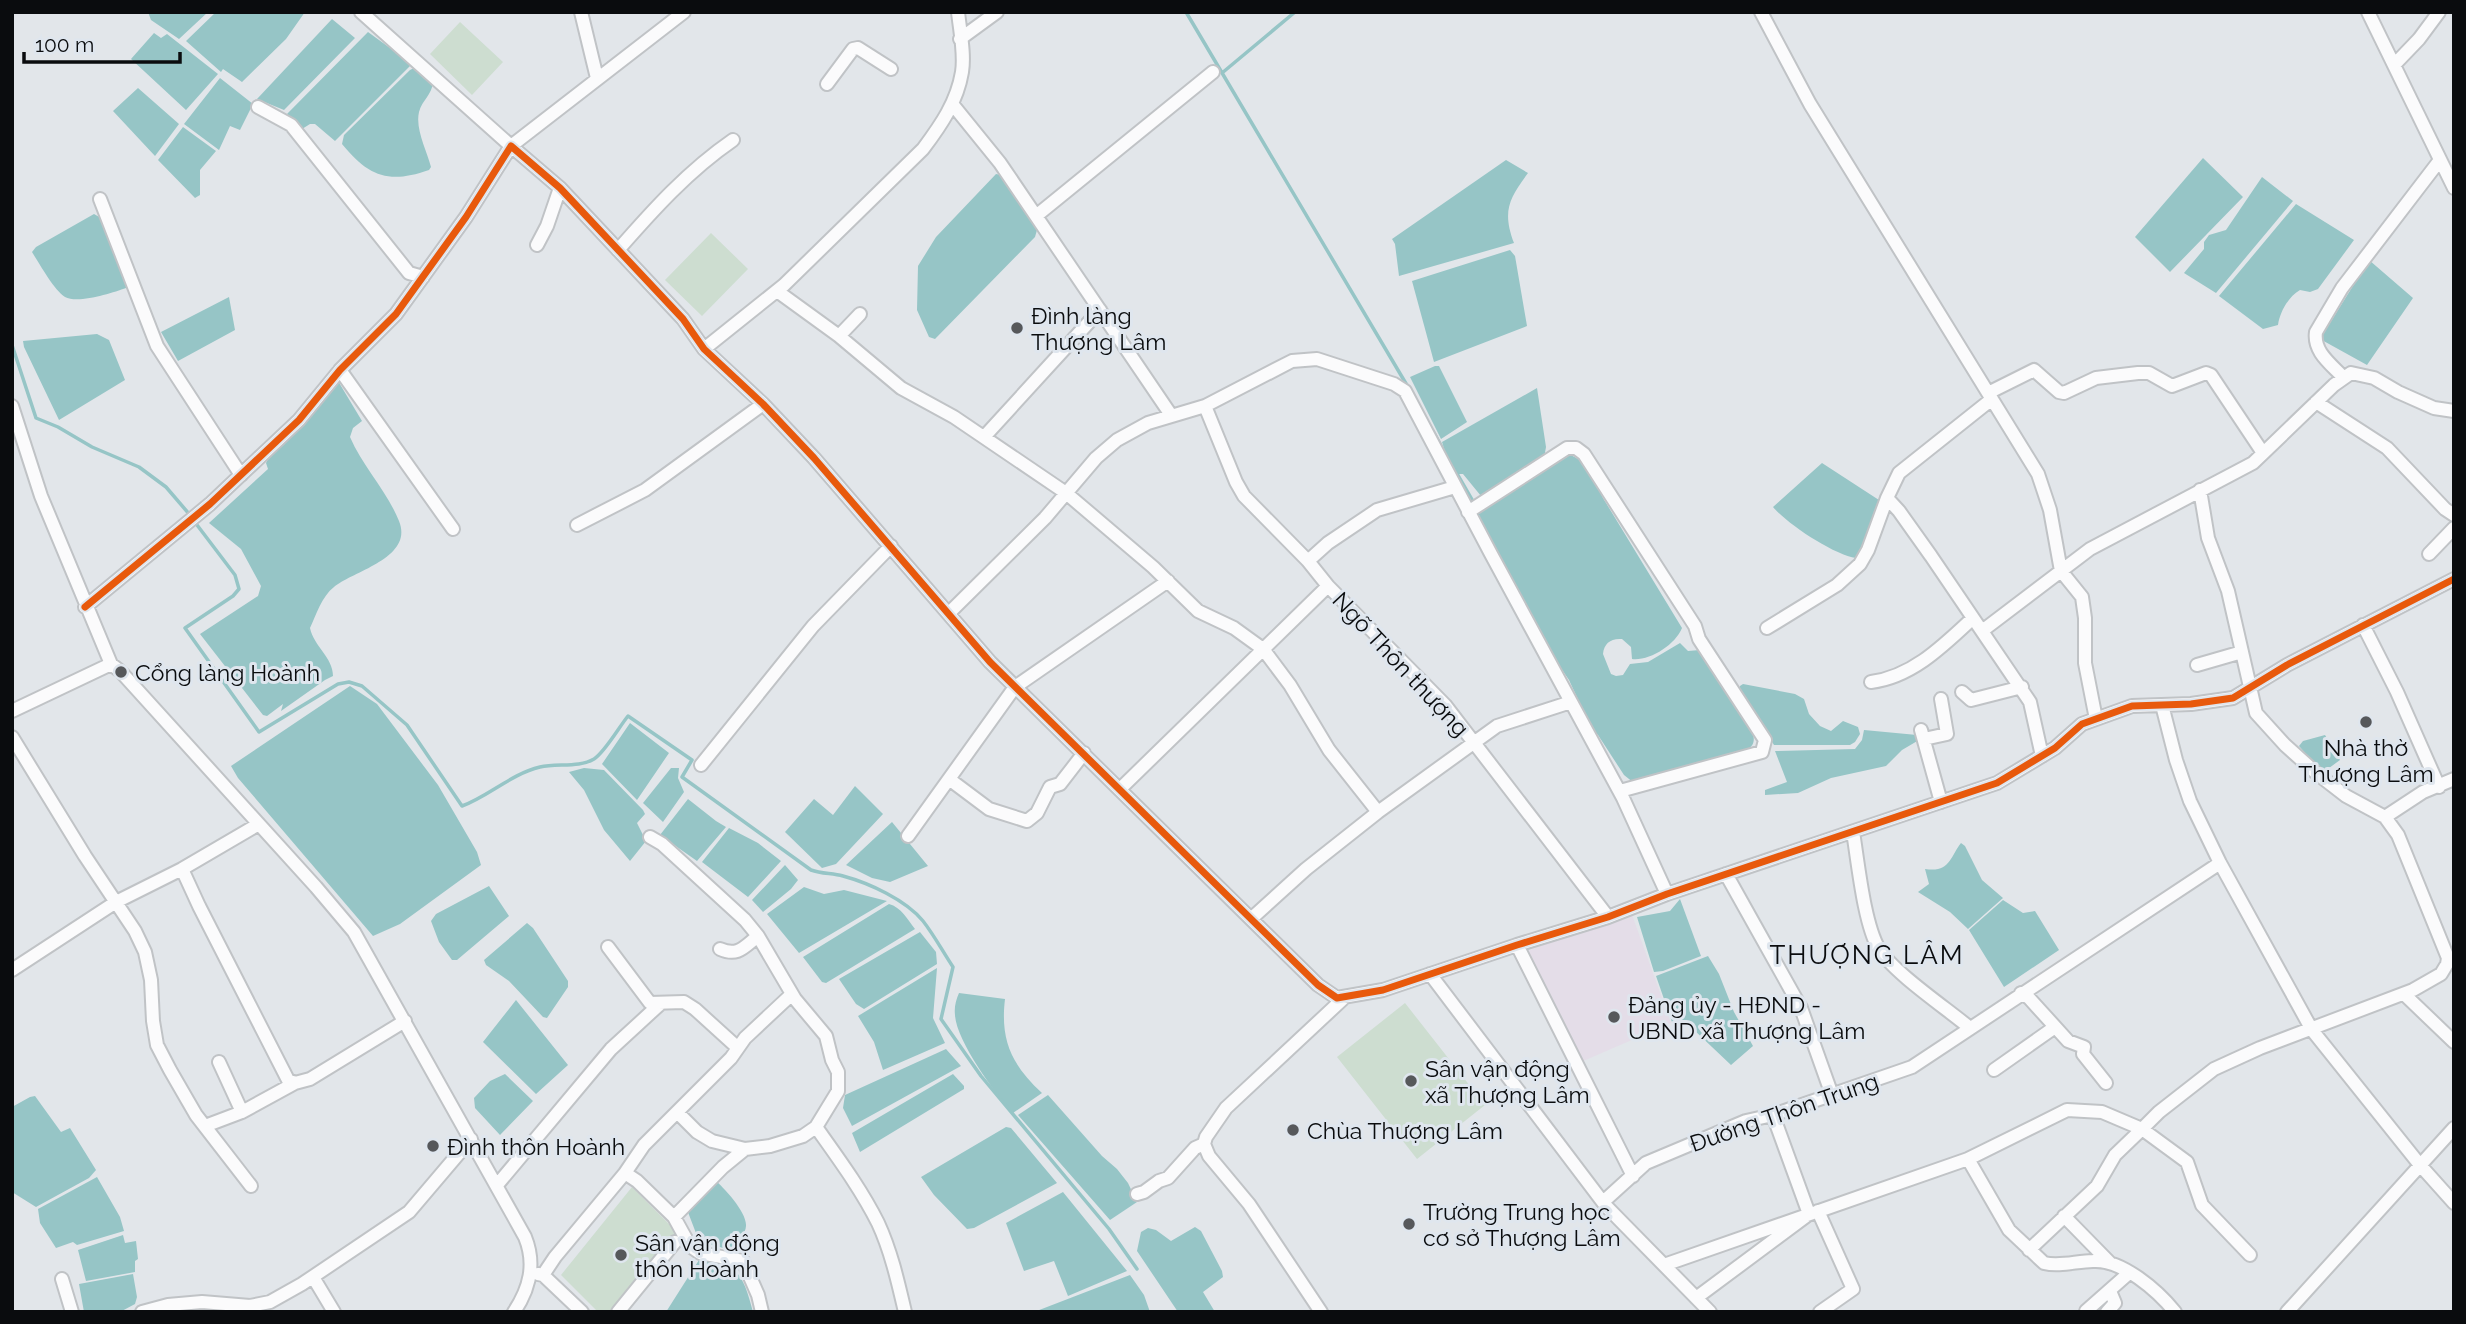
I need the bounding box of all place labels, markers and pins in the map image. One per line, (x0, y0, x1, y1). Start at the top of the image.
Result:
place label: Đình làng Thượng Lâm (1031, 302, 1166, 355)
marker: Đình làng Thượng Lâm (1009, 320, 1025, 336)
place label: Cổng làng Hoành (135, 659, 320, 686)
marker: Cổng làng Hoành (113, 664, 129, 680)
marker: Nhà thờ Thượng Lâm (2358, 714, 2374, 730)
place label: Nhà thờ Thượng Lâm (2298, 734, 2434, 787)
place label: Đảng ủy - HĐND - UBND xã Thượng Lâm (1628, 991, 1865, 1044)
marker: Đảng ủy - HĐND - UBND xã Thượng Lâm (1606, 1009, 1622, 1025)
place label: Sân vận động xã Thượng Lâm (1425, 1055, 1590, 1108)
marker: Sân vận động xã Thượng Lâm (1403, 1073, 1419, 1089)
place label: Chùa Thượng Lâm (1307, 1117, 1503, 1144)
marker: Chùa Thượng Lâm (1285, 1122, 1301, 1138)
place label: Đình thôn Hoành (447, 1133, 625, 1160)
marker: Đình thôn Hoành (425, 1138, 441, 1154)
place label: Trường Trung học cơ sở Thượng Lâm (1423, 1198, 1621, 1251)
marker: Trường Trung học cơ sở Thượng Lâm (1401, 1216, 1417, 1232)
place label: Sân vận động thôn Hoành (635, 1229, 780, 1282)
marker: Sân vận động thôn Hoành (613, 1247, 629, 1263)

